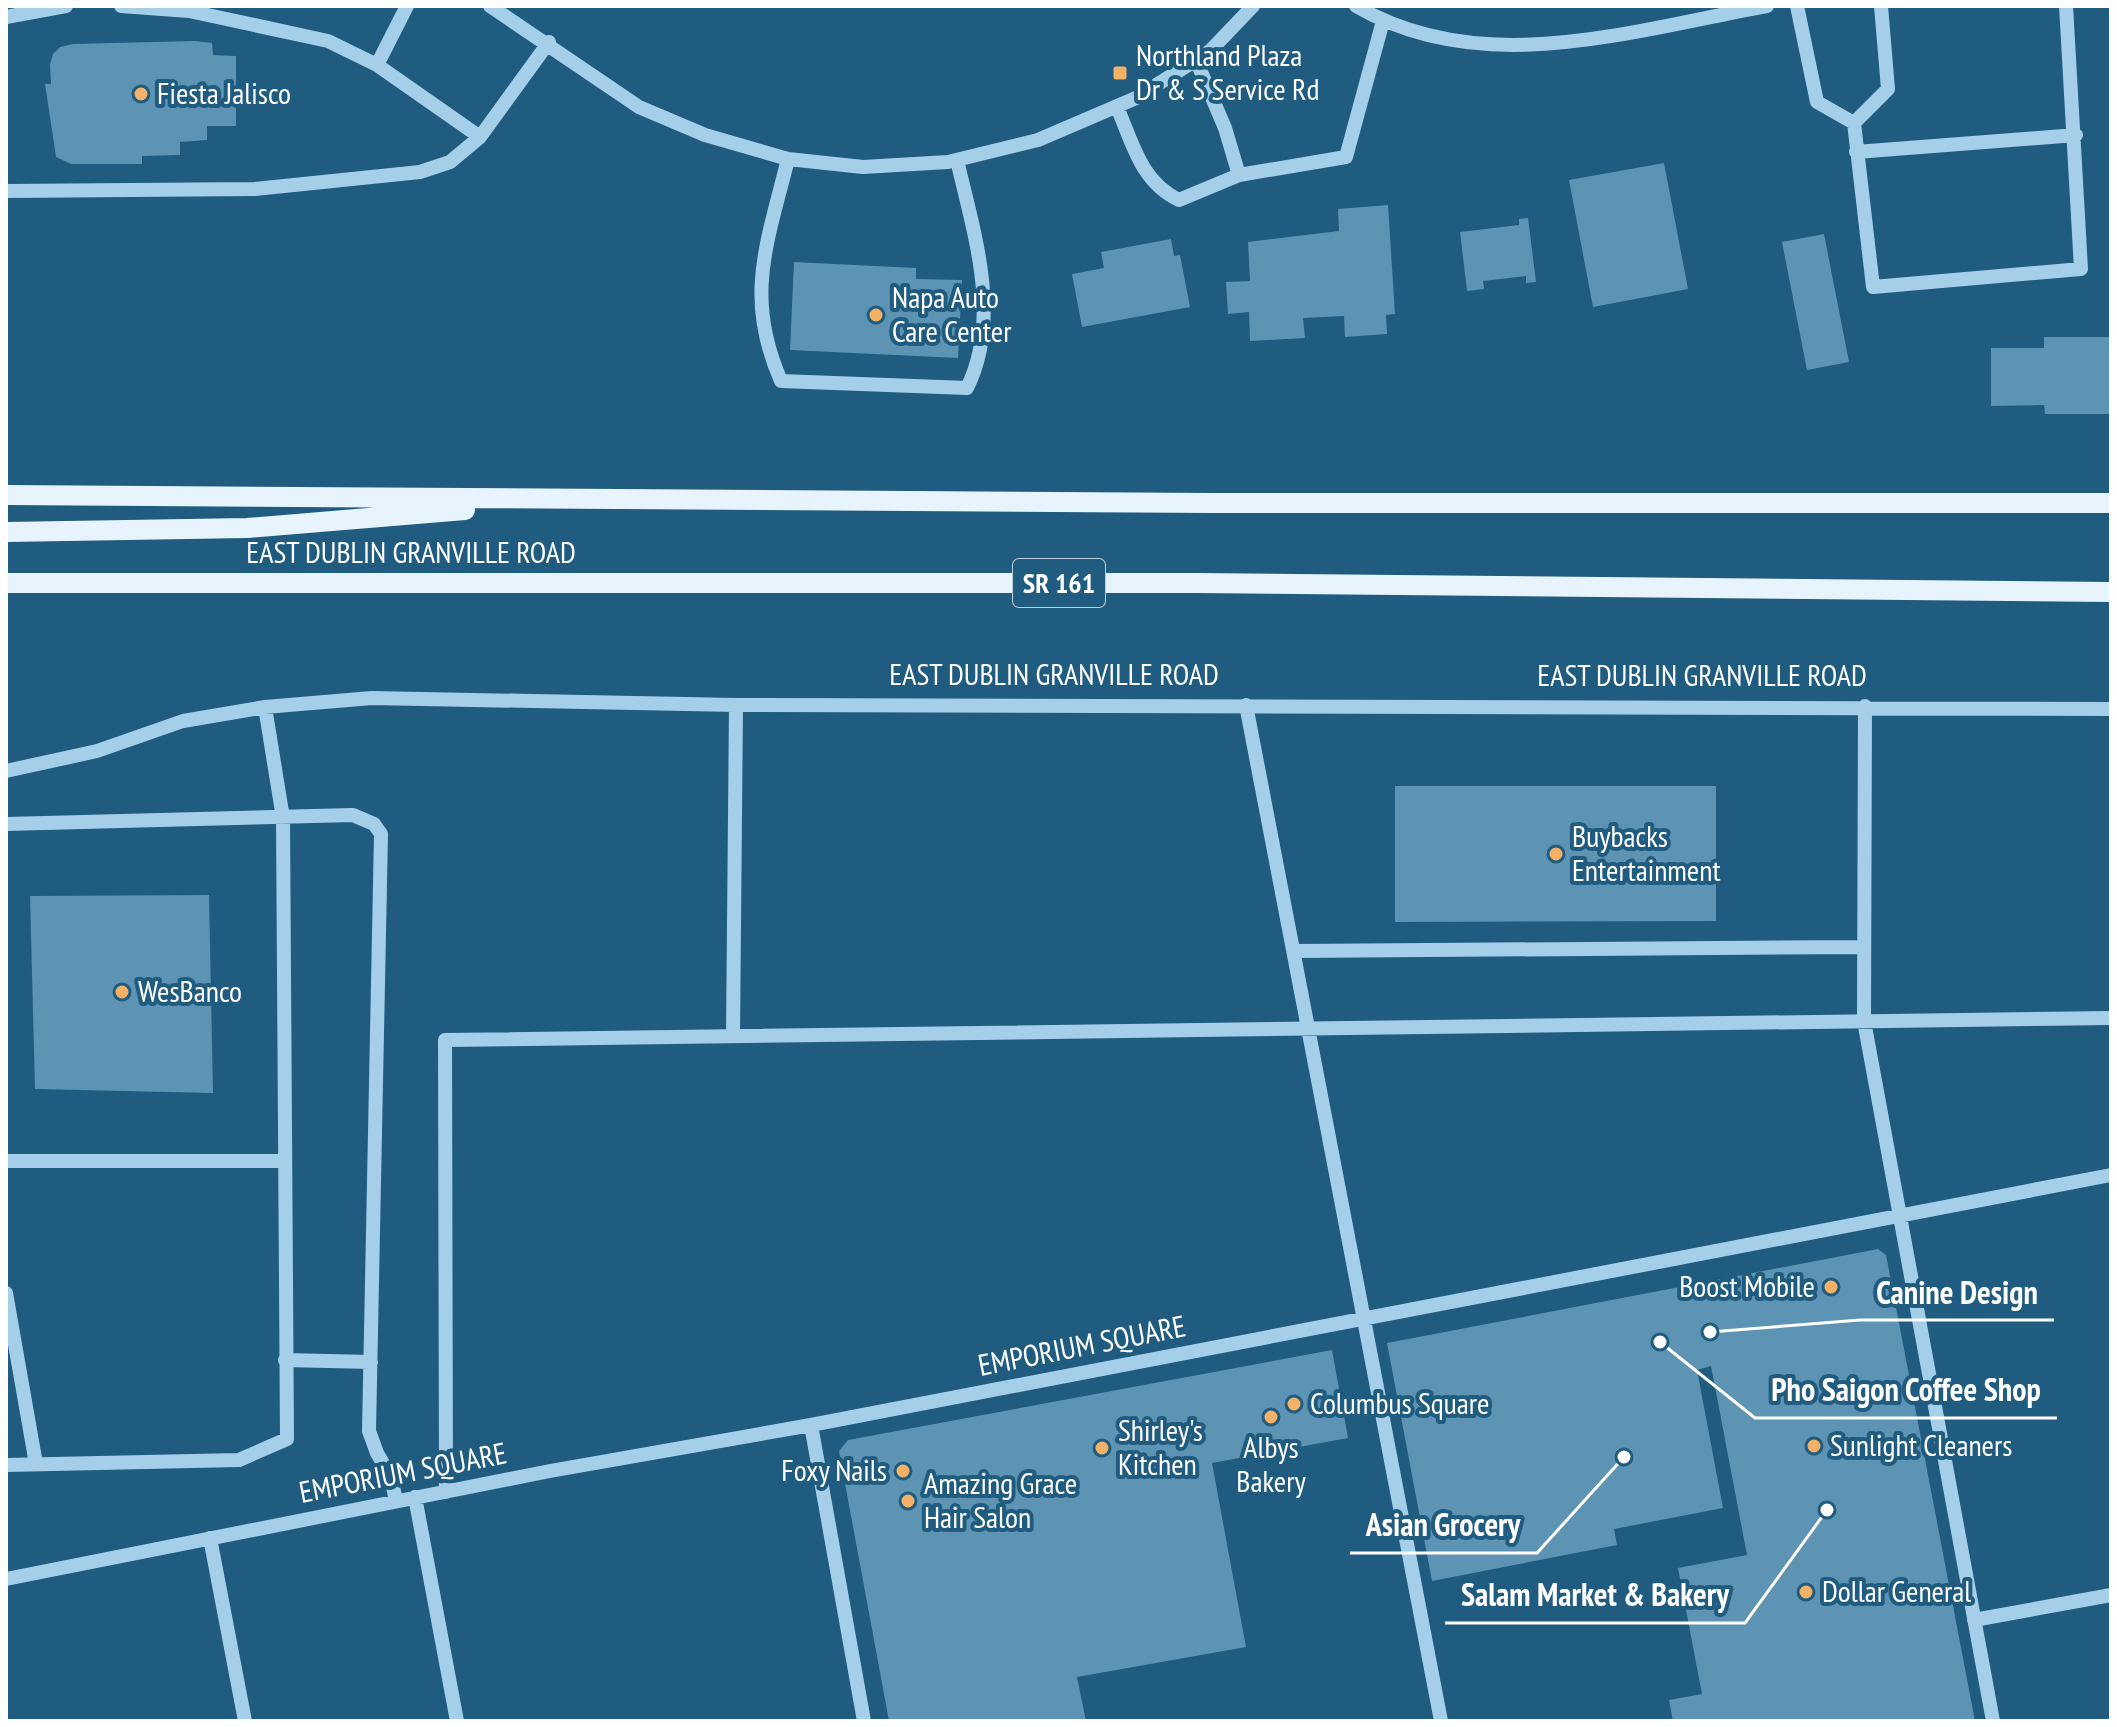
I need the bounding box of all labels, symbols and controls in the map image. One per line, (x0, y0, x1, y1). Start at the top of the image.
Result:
place label: Northland Plaza Dr & S Service Rd (1136, 35, 1319, 108)
marker: Northland Plaza Dr & S Service Rd (1111, 64, 1129, 82)
place label: Fiesta Jalisco (157, 73, 291, 112)
marker: Fiesta Jalisco (132, 85, 150, 103)
place label: Napa Auto Care Center (892, 277, 1012, 350)
marker: Napa Auto Care Center (867, 306, 885, 324)
street label: EAST DUBLIN GRANVILLE ROAD (246, 532, 576, 571)
road number: SR 161 (1013, 559, 1105, 607)
street label: EAST DUBLIN GRANVILLE ROAD (889, 654, 1219, 693)
street label: EAST DUBLIN GRANVILLE ROAD (1537, 655, 1867, 694)
place label: Buybacks Entertainment (1572, 816, 1721, 889)
marker: Buybacks Entertainment (1547, 845, 1565, 863)
place label: WesBanco (138, 971, 242, 1010)
marker: WesBanco (113, 983, 131, 1001)
callout: Canine Design (1860, 1264, 2054, 1320)
place label: Boost Mobile (1679, 1266, 1815, 1305)
text: Canine Design (1876, 1271, 2038, 1313)
marker: Boost Mobile (1822, 1278, 1840, 1296)
street label: EMPORIUM SQUARE (975, 1305, 1189, 1384)
callout: Pho Saigon Coffee Shop (1755, 1362, 2057, 1418)
text: Pho Saigon Coffee Shop (1771, 1368, 2041, 1410)
place label: Columbus Square (1310, 1383, 1489, 1422)
marker: Columbus Square (1285, 1395, 1303, 1413)
marker: Albys Bakery (1262, 1408, 1280, 1426)
place label: Shirley's Kitchen (1118, 1410, 1203, 1483)
place label: Sunlight Cleaners (1830, 1425, 2012, 1464)
place label: Albys Bakery (1236, 1427, 1306, 1500)
street label: EMPORIUM SQUARE (296, 1432, 510, 1511)
marker: Sunlight Cleaners (1805, 1437, 1823, 1455)
marker: Shirley's Kitchen (1093, 1439, 1111, 1457)
place label: Foxy Nails (781, 1450, 887, 1489)
marker: Foxy Nails (894, 1462, 912, 1480)
place label: Amazing Grace Hair Salon (924, 1463, 1077, 1536)
marker: Amazing Grace Hair Salon (899, 1492, 917, 1510)
callout: Asian Grocery (1350, 1497, 1537, 1553)
text: Asian Grocery (1365, 1503, 1521, 1545)
callout: Salam Market & Bakery (1445, 1567, 1745, 1623)
place label: Dollar General (1822, 1571, 1971, 1610)
text: Salam Market & Bakery (1461, 1573, 1730, 1615)
marker: Dollar General (1797, 1583, 1815, 1601)

